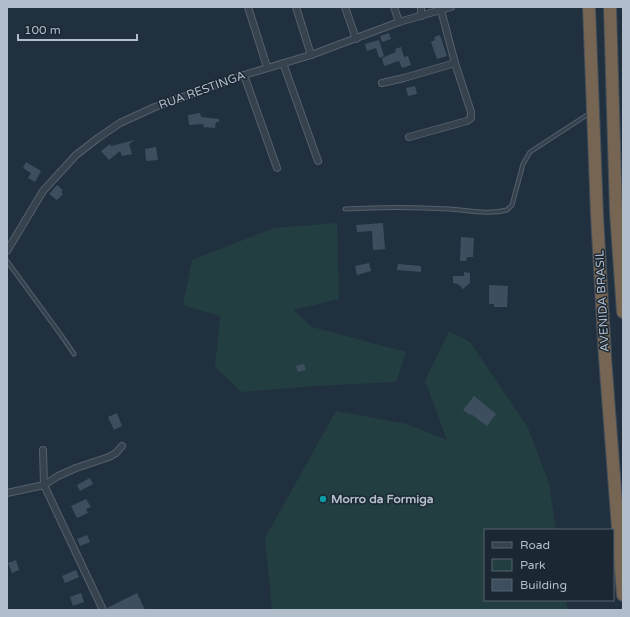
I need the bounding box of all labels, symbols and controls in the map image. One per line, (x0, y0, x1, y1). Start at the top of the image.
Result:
scale bar (18, 16, 137, 42)
text: 100 m (24, 23, 61, 37)
street label: RUA RESTINGA (157, 68, 247, 112)
street label: AVENIDA BRASIL (592, 250, 612, 352)
place label: Morro da Formiga (331, 492, 434, 507)
marker: Morro da Formiga (318, 494, 328, 504)
legend (484, 529, 614, 601)
text: Road (520, 538, 550, 552)
text: Park (520, 558, 546, 572)
text: Building (520, 578, 567, 592)

